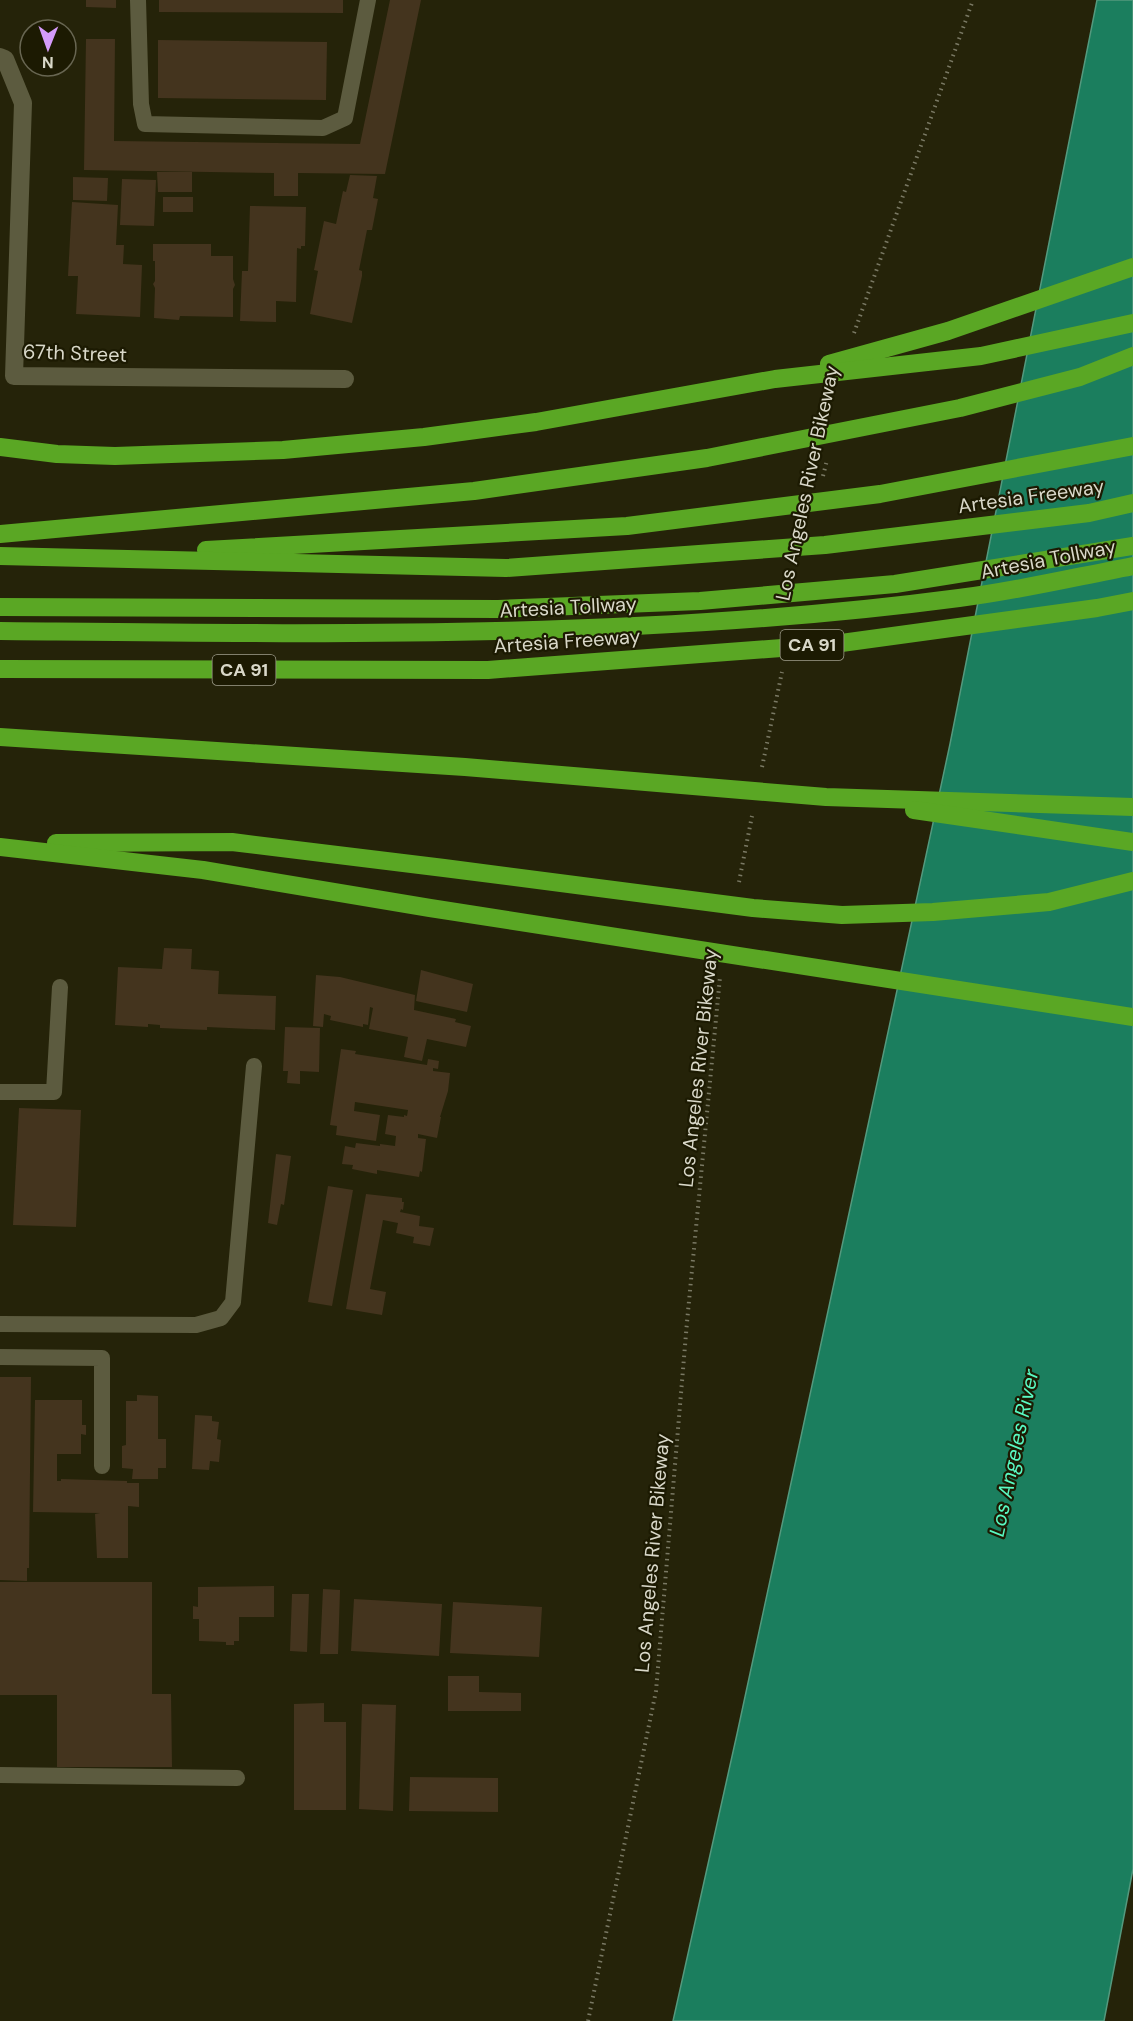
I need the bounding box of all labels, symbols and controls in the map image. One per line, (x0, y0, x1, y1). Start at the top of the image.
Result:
north arrow (18, 18, 78, 78)
text: N (42, 52, 54, 73)
street label: 67th Street (23, 338, 128, 368)
street label: Los Angeles River Bikeway (769, 363, 845, 603)
street label: Artesia Freeway (956, 473, 1106, 519)
street label: Artesia Tollway (978, 533, 1118, 585)
street label: Artesia Tollway (499, 590, 637, 624)
street label: Artesia Freeway (493, 623, 641, 659)
road number: CA 91 (780, 630, 844, 660)
road number: CA 91 (212, 655, 276, 685)
street label: Los Angeles River Bikeway (673, 947, 723, 1189)
water label: Los Angeles River (983, 1366, 1046, 1539)
street label: Los Angeles River Bikeway (629, 1432, 675, 1674)

